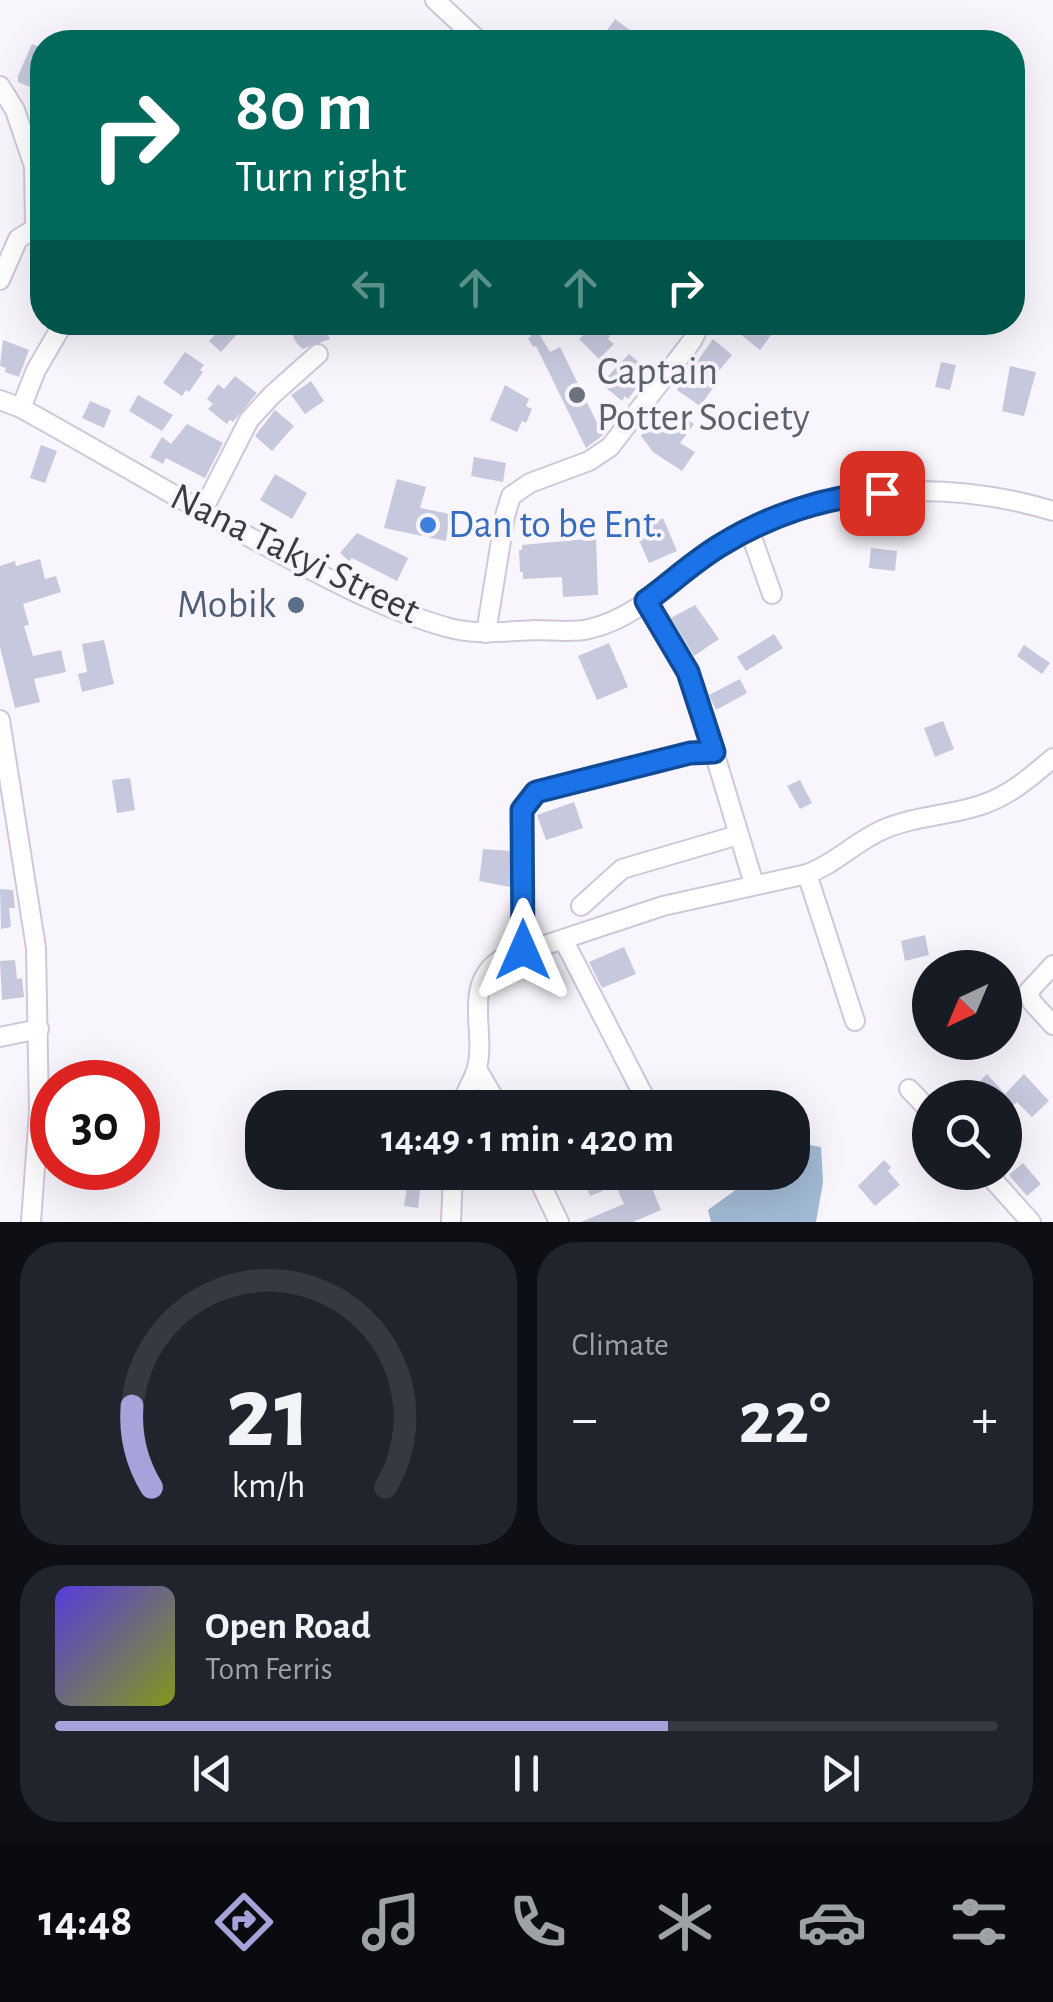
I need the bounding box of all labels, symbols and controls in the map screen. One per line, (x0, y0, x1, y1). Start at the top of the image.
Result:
icon: right (70, 70, 200, 200)
text: 80 m (235, 73, 373, 143)
text: Turn right (235, 155, 407, 200)
icon: left (343, 260, 398, 315)
icon: ahead (448, 260, 503, 315)
icon: ahead (553, 260, 608, 315)
icon: right (658, 260, 713, 315)
place label: Captain Potter Society (597, 352, 810, 438)
marker: Captain Potter Society (566, 384, 588, 406)
pin (840, 451, 925, 536)
icon: arrive (855, 466, 910, 521)
street label: Nana Takyi Street (164, 477, 426, 632)
place label: Dan to be Ent. (448, 505, 663, 545)
marker: Dan to be Ent. (417, 514, 439, 536)
place label: Mobik (177, 585, 276, 625)
marker: Mobik (285, 594, 307, 616)
position arrow (471, 898, 575, 1002)
north arrow (912, 950, 1022, 1060)
map controls (912, 950, 1022, 1190)
speed limit sign: 30 (30, 1060, 160, 1190)
button: search (912, 1080, 1022, 1190)
text: 14:49 · 1 min · 420 m (381, 1121, 674, 1159)
text: Climate (572, 1329, 669, 1361)
text: 21 (225, 1362, 311, 1466)
text: 22° (738, 1382, 831, 1457)
text: − (572, 1392, 598, 1447)
text: + (972, 1392, 998, 1447)
text: km/h (231, 1468, 305, 1504)
text: Open Road (205, 1608, 371, 1646)
text: Tom Ferris (205, 1653, 333, 1685)
icon: previous (185, 1746, 240, 1801)
icon: pause (499, 1746, 554, 1801)
icon: next (813, 1746, 868, 1801)
icon: directions (209, 1887, 279, 1957)
icon: music (356, 1887, 426, 1957)
icon: phone (503, 1887, 573, 1957)
icon: climate (650, 1887, 720, 1957)
icon: car (797, 1887, 867, 1957)
icon: filters (944, 1887, 1014, 1957)
text: 14:48 (39, 1899, 132, 1944)

